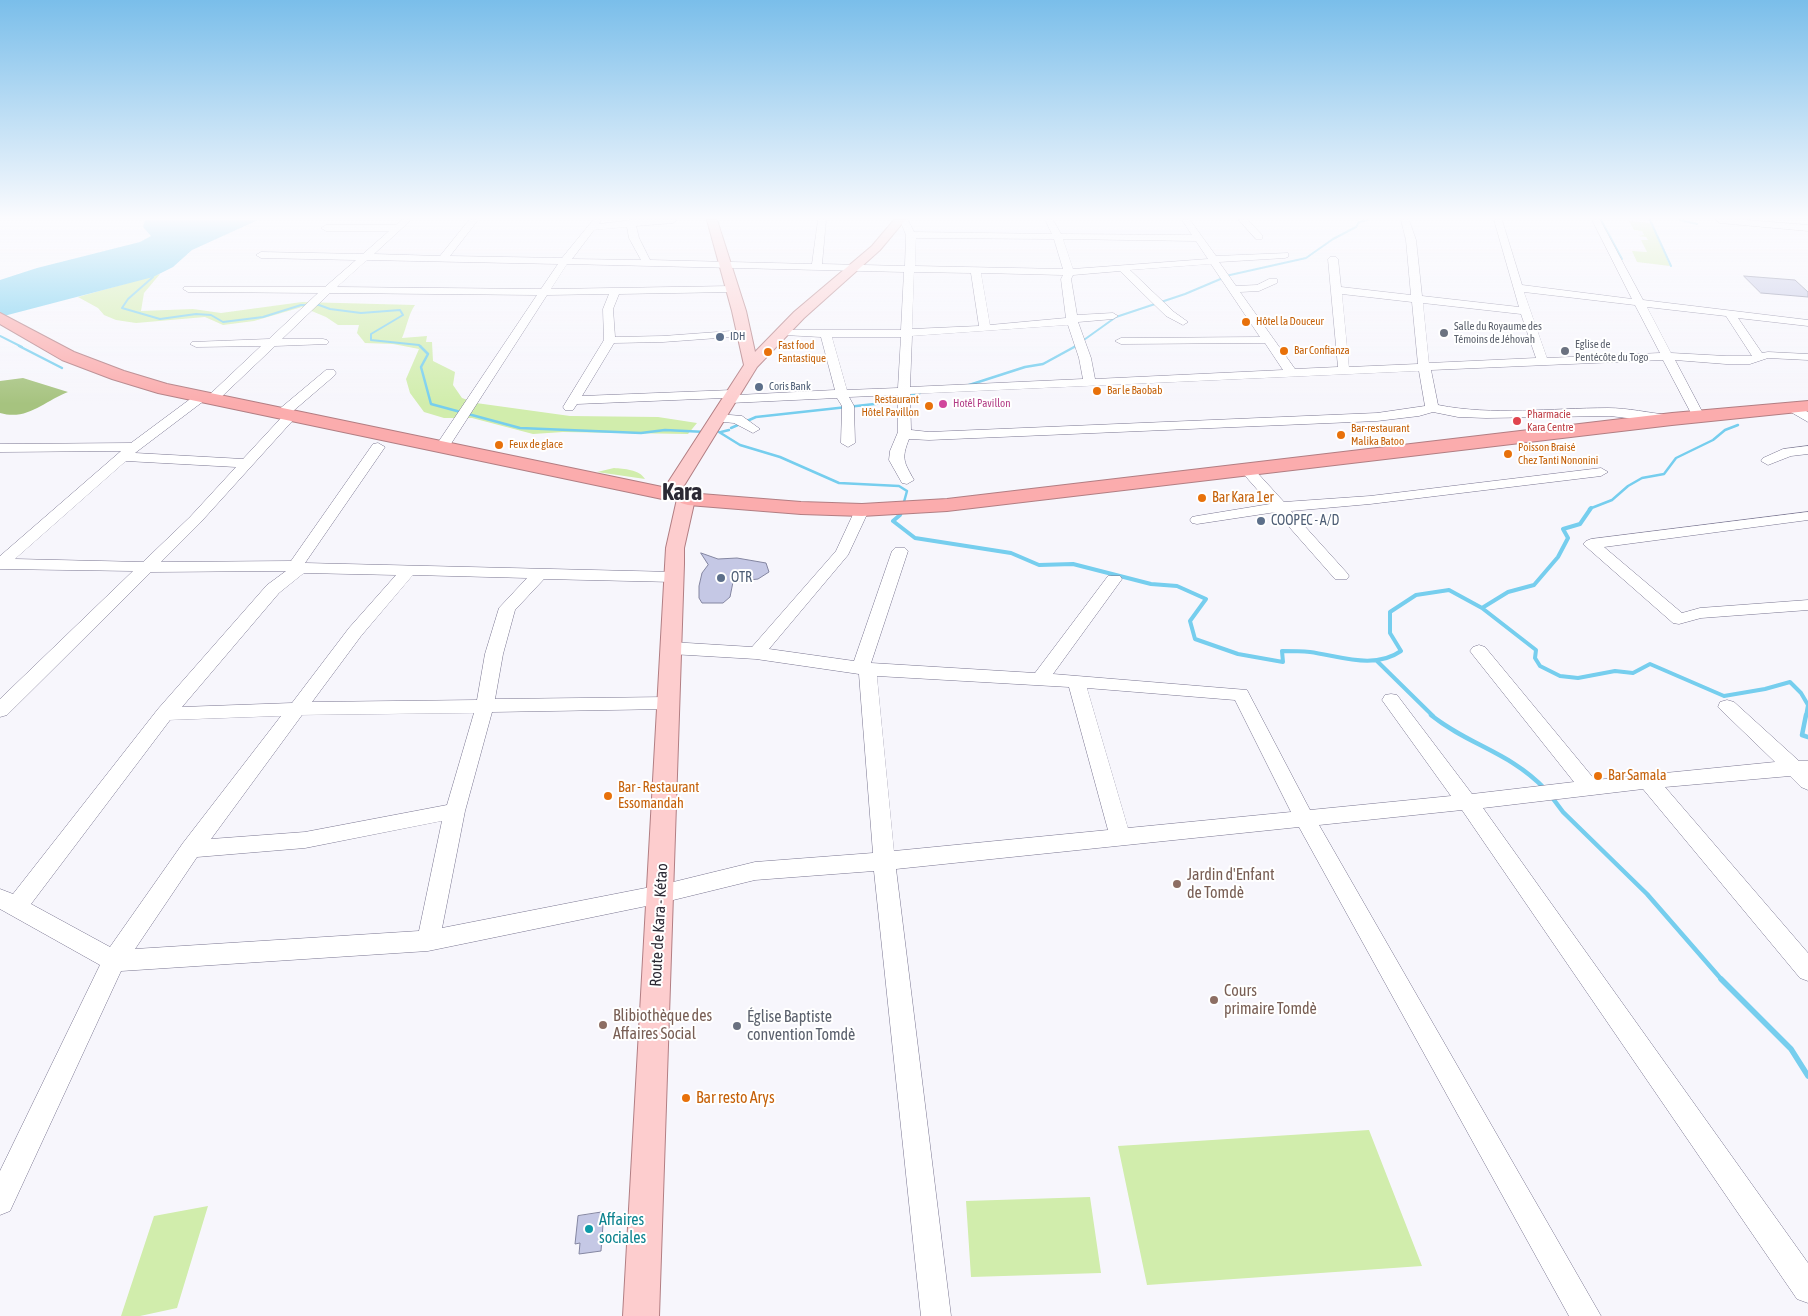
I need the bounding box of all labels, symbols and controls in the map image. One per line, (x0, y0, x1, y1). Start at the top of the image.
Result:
place label: Hôtel la Douceur (1256, 315, 1324, 329)
marker: Hôtel la Douceur (1240, 316, 1252, 328)
place label: Salle du Royaume des Témoins de Jéhovah (1454, 320, 1542, 346)
marker: Salle du Royaume des Témoins de Jéhovah (1438, 327, 1450, 339)
place label: IDH (730, 330, 745, 344)
marker: IDH (714, 331, 726, 343)
place label: Eglise de Pentécôte du Togo (1575, 338, 1648, 364)
place label: Fast food Fantastique (778, 339, 826, 365)
place label: Bar Confianza (1294, 344, 1350, 358)
marker: Bar Confianza (1278, 345, 1290, 357)
marker: Eglise de Pentécôte du Togo (1559, 345, 1571, 357)
marker: Fast food Fantastique (762, 346, 774, 358)
place label: Coris Bank (769, 380, 811, 394)
marker: Coris Bank (753, 381, 765, 393)
place label: Bar le Baobab (1107, 384, 1162, 398)
marker: Bar le Baobab (1091, 385, 1103, 397)
place label: Restaurant Hôtel Pavillon (861, 393, 919, 419)
place label: Hotêl Pavillon (953, 397, 1011, 411)
marker: Hotêl Pavillon (937, 398, 949, 410)
marker: Restaurant Hôtel Pavillon (923, 400, 935, 412)
place label: Pharmacie Kara Centre (1527, 408, 1574, 434)
marker: Pharmacie Kara Centre (1511, 415, 1523, 427)
place label: Bar-restaurant Malika Batoo (1351, 422, 1410, 448)
marker: Bar-restaurant Malika Batoo (1335, 429, 1347, 441)
place label: Feux de glace (509, 438, 563, 452)
marker: Feux de glace (493, 439, 505, 451)
place label: Poisson Braisé Chez Tanti Nononini (1518, 441, 1598, 467)
marker: Poisson Braisé Chez Tanti Nononini (1502, 448, 1514, 460)
district label: Kara (662, 478, 702, 506)
place label: Bar Kara 1er (1212, 490, 1274, 506)
marker: Bar Kara 1er (1196, 492, 1208, 504)
place label: COOPEC - A/D (1271, 513, 1339, 529)
marker: COOPEC - A/D (1255, 515, 1267, 527)
place label: OTR (731, 570, 752, 586)
marker: OTR (715, 572, 727, 584)
place label: Bar Samala (1608, 768, 1666, 784)
marker: Bar Samala (1592, 770, 1604, 782)
place label: Bar - Restaurant Essomandah (618, 780, 699, 812)
marker: Bar - Restaurant Essomandah (602, 790, 614, 802)
street label: Route de Kara - Kétao (646, 863, 672, 987)
place label: Jardin d'Enfant de Tomdè (1187, 865, 1275, 903)
marker: Jardin d'Enfant de Tomdè (1171, 878, 1183, 890)
place label: Cours primaire Tomdè (1224, 981, 1317, 1019)
marker: Cours primaire Tomdè (1208, 994, 1220, 1006)
place label: Blibiothèque des Affaires Social (613, 1006, 712, 1044)
place label: Église Baptiste convention Tomdè (747, 1007, 855, 1045)
marker: Blibiothèque des Affaires Social (597, 1019, 609, 1031)
marker: Église Baptiste convention Tomdè (731, 1020, 743, 1032)
place label: Bar resto Arys (696, 1088, 775, 1108)
marker: Bar resto Arys (680, 1092, 692, 1104)
place label: Affaires sociales (599, 1210, 646, 1248)
marker: Affaires sociales (583, 1223, 595, 1235)

